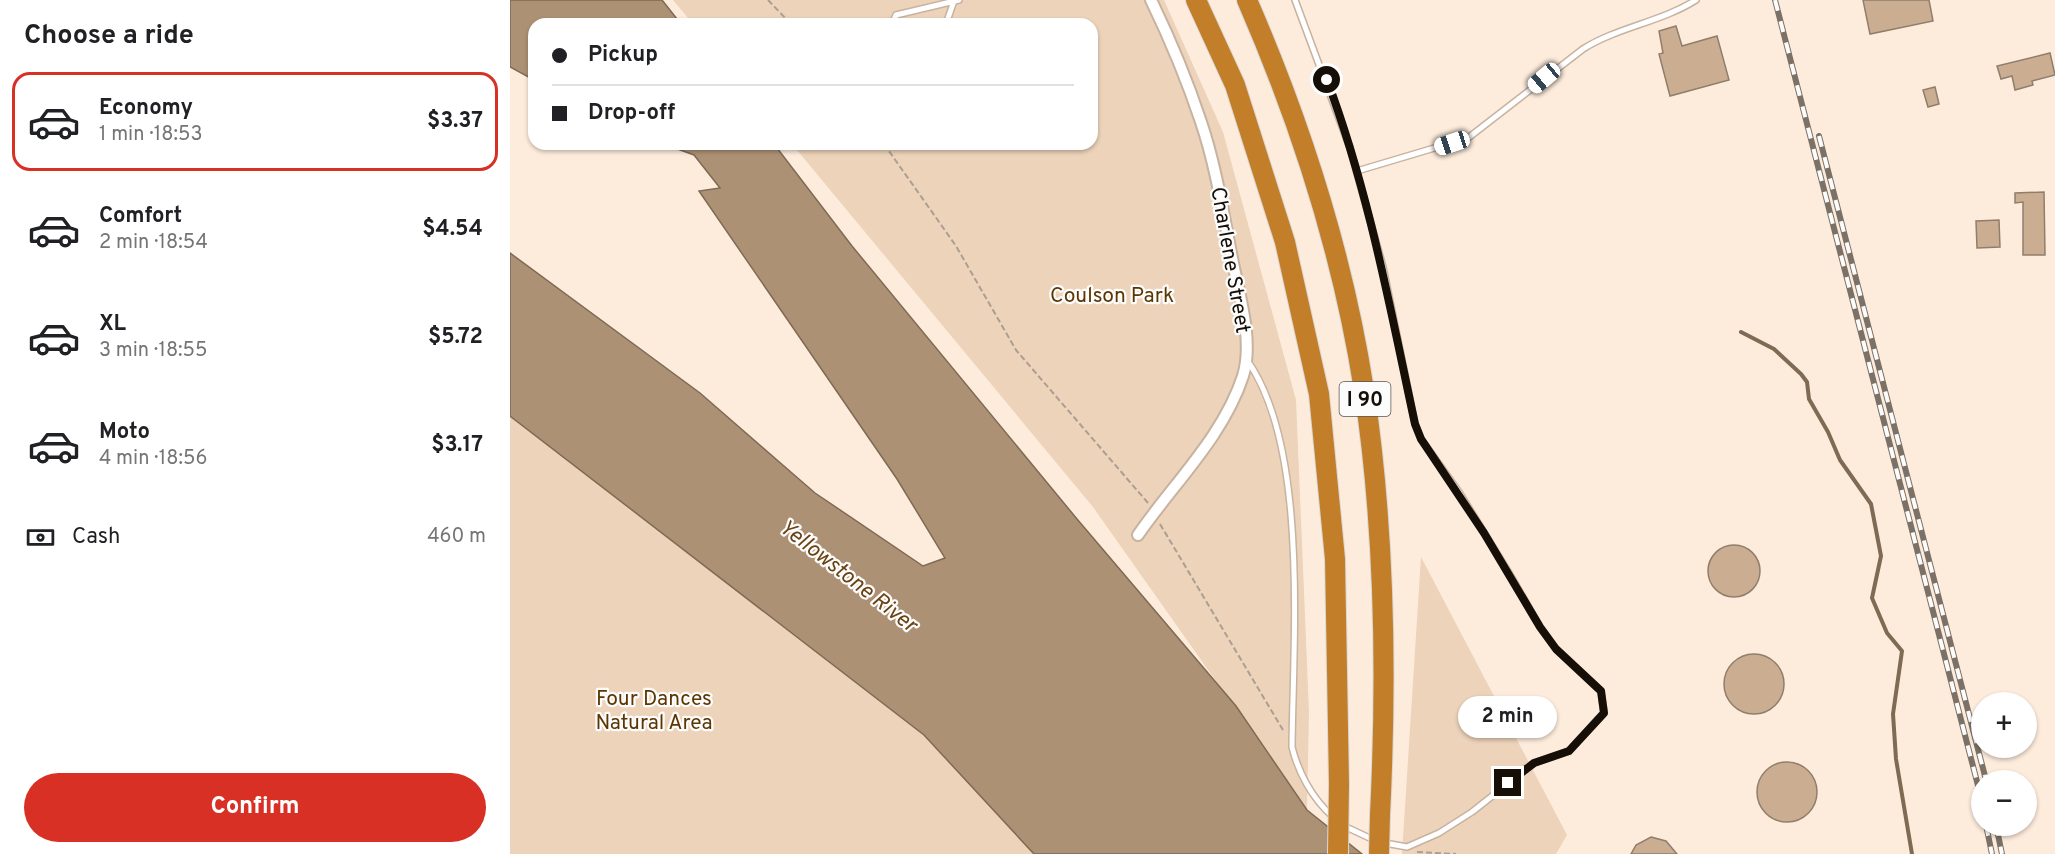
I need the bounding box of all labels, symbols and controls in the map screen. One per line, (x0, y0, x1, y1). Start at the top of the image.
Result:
text: Choose a ride (24, 19, 194, 53)
text: Pickup (588, 42, 658, 69)
car (1524, 60, 1564, 96)
route start (1313, 66, 1340, 93)
icon: car (27, 95, 81, 149)
text: Economy (99, 95, 193, 122)
text: Drop-off (588, 100, 675, 127)
text: $3.37 (427, 108, 483, 135)
text: 1 min · 18:53 (99, 122, 202, 148)
car (1432, 129, 1472, 157)
street label: Charlene Street (1203, 185, 1256, 336)
icon: car (27, 203, 81, 257)
text: Comfort (99, 203, 182, 230)
text: $4.54 (422, 216, 483, 243)
text: 2 min · 18:54 (99, 230, 208, 256)
park label: Coulson Park (1050, 283, 1174, 310)
icon: car (27, 311, 81, 365)
text: XL (99, 311, 126, 338)
text: $5.72 (428, 324, 483, 351)
text: 3 min · 18:55 (99, 338, 207, 364)
road number: I 90 (1340, 382, 1390, 416)
icon: car (27, 419, 81, 473)
text: Moto (99, 419, 150, 446)
text: $3.17 (431, 432, 483, 459)
text: 4 min · 18:56 (99, 446, 207, 472)
water label: Yellowstone River (773, 515, 923, 640)
icon: cash (24, 521, 57, 554)
text: Cash (72, 524, 121, 551)
text: 460 m (427, 524, 486, 550)
park label: Four Dances Natural Area (596, 686, 712, 737)
map controls (1971, 692, 2037, 836)
button: + (1971, 692, 2037, 758)
callout: 2 min (1458, 696, 1558, 738)
text: 2 min (1481, 704, 1534, 730)
route end (1494, 769, 1521, 796)
button: − (1971, 770, 2037, 836)
button: Confirm (24, 773, 486, 842)

